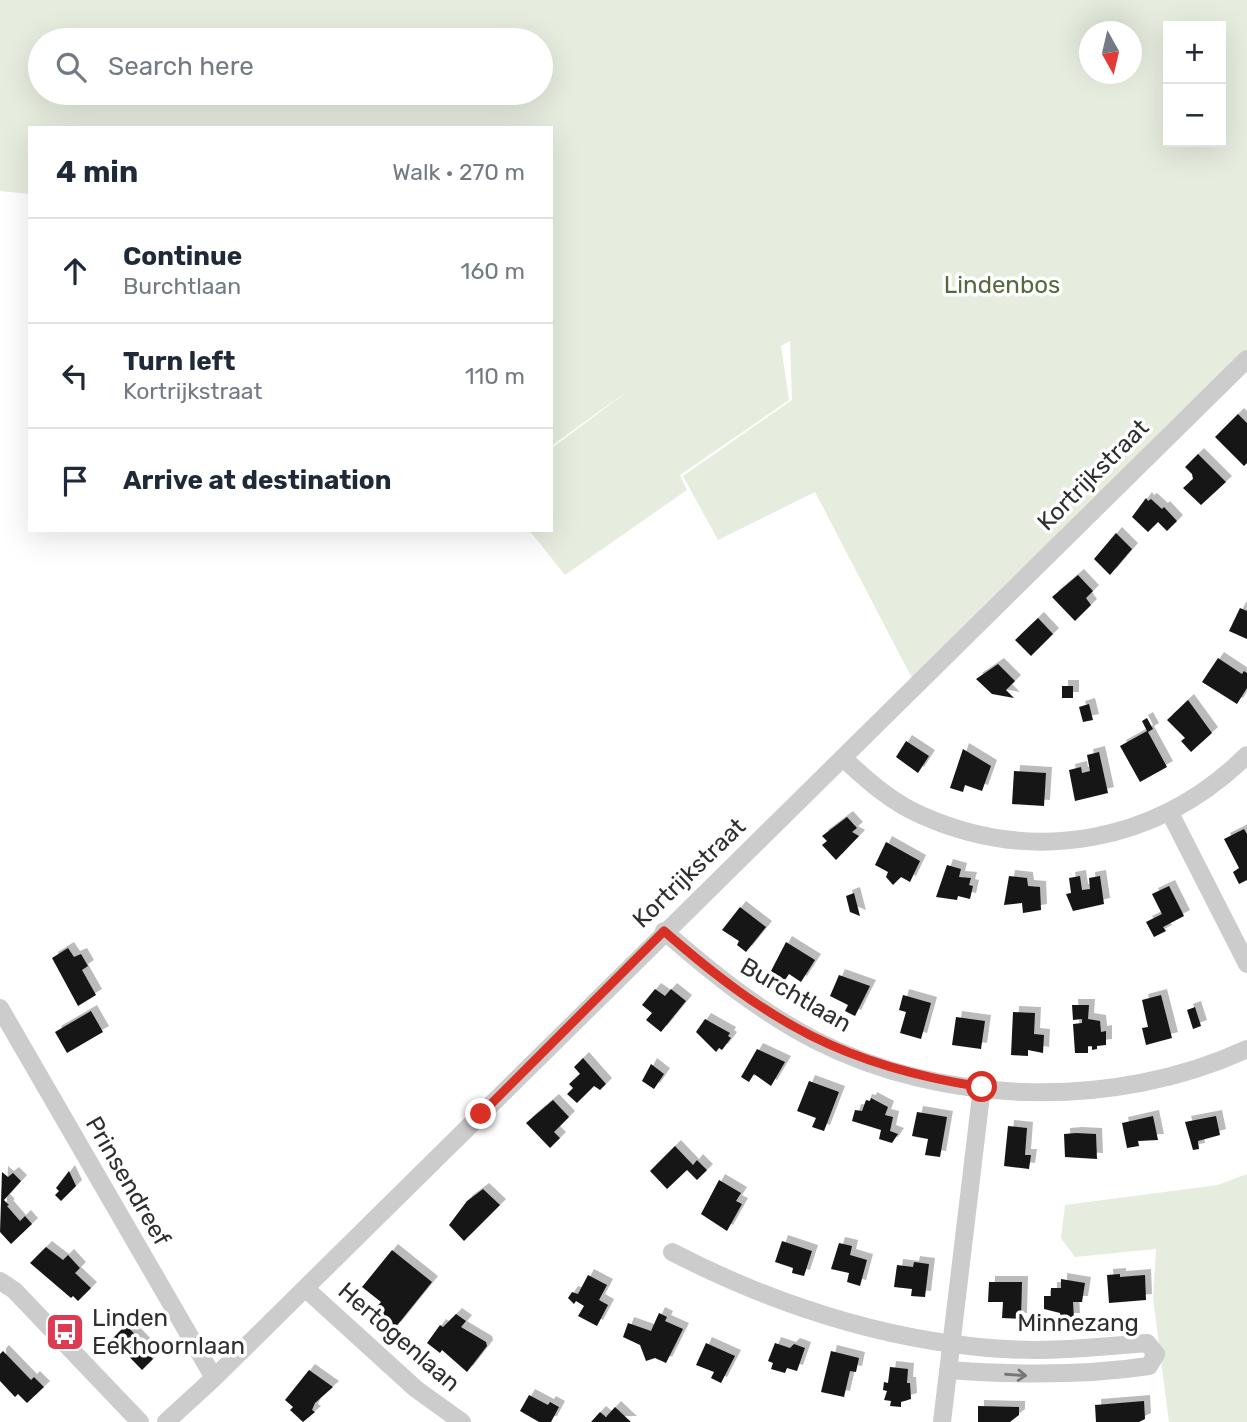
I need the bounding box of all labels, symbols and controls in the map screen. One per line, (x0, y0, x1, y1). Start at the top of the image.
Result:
north arrow (1079, 21, 1142, 84)
map controls (1163, 21, 1226, 147)
button: + (1163, 21, 1226, 84)
search box (28, 28, 553, 105)
icon: search (52, 48, 90, 86)
text: Search here (108, 51, 254, 82)
button: − (1163, 84, 1226, 147)
text: 4 min (56, 154, 138, 190)
text: Walk · 270 m (392, 158, 525, 186)
text: Continue (123, 241, 242, 272)
icon: ahead (56, 252, 94, 290)
text: 160 m (461, 257, 525, 285)
park label: Lindenbos (944, 271, 1060, 299)
text: Burchtlaan (123, 272, 241, 300)
text: Turn left (123, 346, 235, 377)
icon: left (56, 357, 94, 395)
text: 110 m (465, 362, 525, 390)
text: Kortrijkstraat (123, 377, 262, 405)
street label: Kortrijkstraat (1032, 414, 1154, 536)
icon: arrive (56, 462, 94, 500)
text: Arrive at destination (123, 465, 391, 496)
street label: Kortrijkstraat (627, 812, 751, 934)
street label: Burchtlaan (736, 952, 856, 1038)
route start (966, 1071, 997, 1102)
route end (465, 1098, 496, 1129)
street label: Prinsendreef (80, 1112, 177, 1251)
street label: Hertogenlaan (332, 1277, 466, 1397)
place label: Linden Eekhoornlaan (92, 1304, 245, 1360)
street label: Minnezang (1017, 1309, 1139, 1337)
bus stop icon: Linden Eekhoornlaan (44, 1311, 86, 1353)
one-way arrow (1005, 1368, 1028, 1381)

